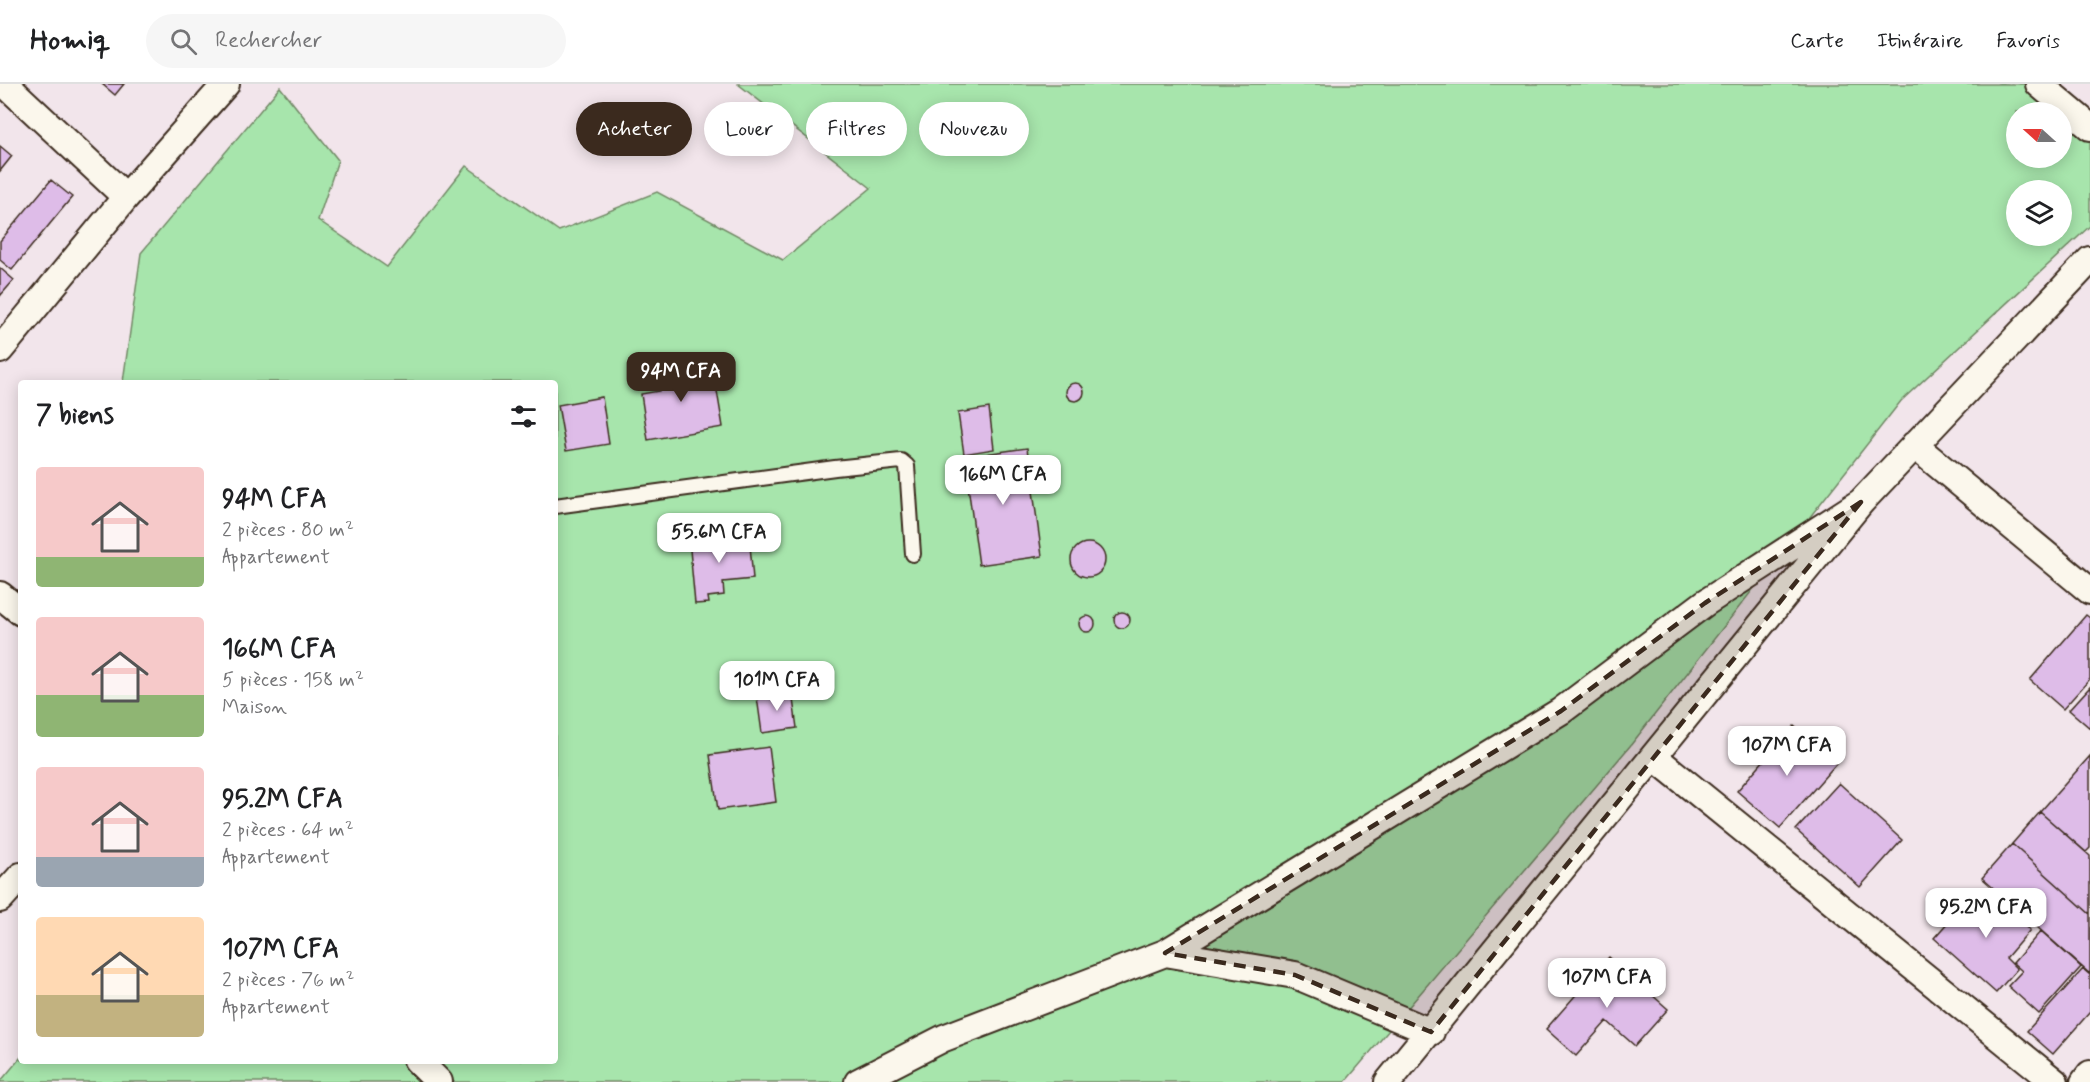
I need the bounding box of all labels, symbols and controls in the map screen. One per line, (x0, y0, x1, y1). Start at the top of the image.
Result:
search box (146, 14, 566, 68)
text: Homiq (30, 23, 110, 60)
icon: search (167, 25, 200, 58)
text: Rechercher (215, 27, 322, 55)
text: Carte (1790, 27, 1844, 55)
text: Itinéraire (1877, 27, 1963, 55)
text: Favoris (1996, 27, 2060, 55)
chip: Acheter (576, 102, 692, 156)
chip: Louer (704, 102, 794, 156)
chip: Filtres (806, 102, 907, 156)
chip: Nouveau (919, 102, 1029, 156)
north arrow (2006, 102, 2072, 168)
map controls (2006, 102, 2072, 246)
button: layers (2006, 180, 2072, 246)
pin: 94M CFA (626, 352, 736, 403)
text: 94M CFA (641, 358, 721, 385)
text: 7 biens (36, 399, 114, 433)
icon: filters (507, 400, 540, 433)
pin: 166M CFA (941, 455, 1065, 506)
text: 166M CFA (959, 461, 1047, 488)
text: 94M CFA (222, 483, 327, 517)
icon: home (84, 491, 156, 563)
pin: 55.6M CFA (650, 513, 788, 564)
text: 2 pièces · 80 m² (222, 517, 354, 544)
text: 55.6M CFA (671, 519, 767, 546)
text: Appartement (222, 544, 330, 571)
text: 166M CFA (222, 633, 337, 667)
icon: home (84, 641, 156, 713)
pin: 101M CFA (715, 661, 839, 712)
text: 5 pièces · 158 m² (222, 667, 364, 694)
text: 101M CFA (734, 667, 820, 694)
text: Maison (222, 694, 287, 721)
pin: 107M CFA (1725, 726, 1849, 777)
text: 107M CFA (1742, 732, 1832, 759)
text: 95.2M CFA (222, 783, 343, 817)
icon: home (84, 791, 156, 863)
text: 2 pièces · 64 m² (222, 817, 354, 844)
text: Appartement (222, 844, 330, 871)
pin: 95.2M CFA (1917, 888, 2055, 939)
text: 95.2M CFA (1939, 894, 2033, 921)
text: 107M CFA (222, 933, 339, 967)
icon: home (84, 941, 156, 1013)
pin: 107M CFA (1545, 958, 1669, 1009)
text: 107M CFA (1562, 964, 1652, 991)
text: 2 pièces · 76 m² (222, 967, 354, 994)
text: Appartement (222, 994, 330, 1021)

